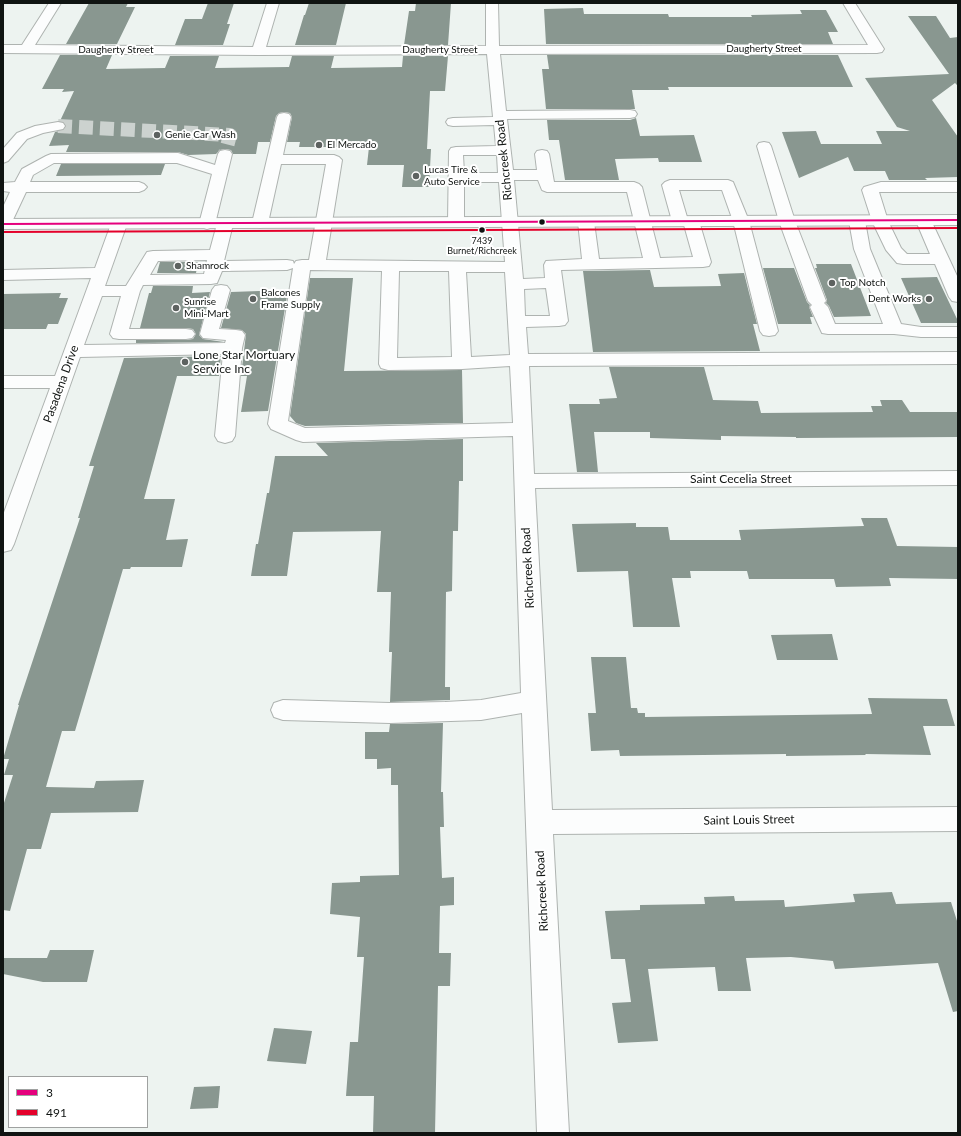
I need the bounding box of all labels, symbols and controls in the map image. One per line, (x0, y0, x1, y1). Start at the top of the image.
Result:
street label: Daugherty Street (726, 43, 802, 55)
street label: Daugherty Street (78, 44, 154, 56)
street label: Daugherty Street (402, 44, 478, 56)
street label: Richcreek Road (493, 119, 515, 201)
place label: Genie Car Wash (165, 129, 236, 141)
marker: Genie Car Wash (152, 130, 162, 140)
place label: El Mercado (327, 139, 377, 151)
marker: El Mercado (314, 140, 324, 150)
place label: Lucas Tire & Auto Service (424, 164, 480, 188)
marker: Lucas Tire & Auto Service (411, 171, 421, 181)
unlabelled marker (537, 217, 547, 227)
marker: 7439 Burnet/Richcreek (477, 225, 487, 235)
place label: 7439 Burnet/Richcreek (447, 236, 517, 257)
place label: Shamrock (186, 260, 229, 272)
marker: Shamrock (173, 261, 183, 271)
place label: Top Notch (840, 277, 885, 289)
marker: Top Notch (827, 278, 837, 288)
place label: Balcones Frame Supply (261, 287, 320, 310)
place label: Dent Works (868, 293, 921, 305)
marker: Balcones Frame Supply (248, 294, 258, 304)
marker: Dent Works (924, 294, 934, 304)
place label: Sunrise Mini-Mart (184, 296, 229, 320)
marker: Sunrise Mini-Mart (171, 303, 181, 313)
street label: Pasadena Drive (40, 343, 82, 425)
place label: Lone Star Mortuary Service Inc (193, 348, 295, 376)
marker: Lone Star Mortuary Service Inc (180, 357, 190, 367)
street label: Saint Cecelia Street (690, 472, 792, 486)
street label: Richcreek Road (519, 527, 537, 609)
street label: Saint Louis Street (703, 812, 795, 828)
street label: Richcreek Road (533, 850, 551, 932)
legend (8, 1076, 148, 1128)
text: 3 (46, 1085, 53, 1100)
text: 491 (46, 1105, 67, 1120)

